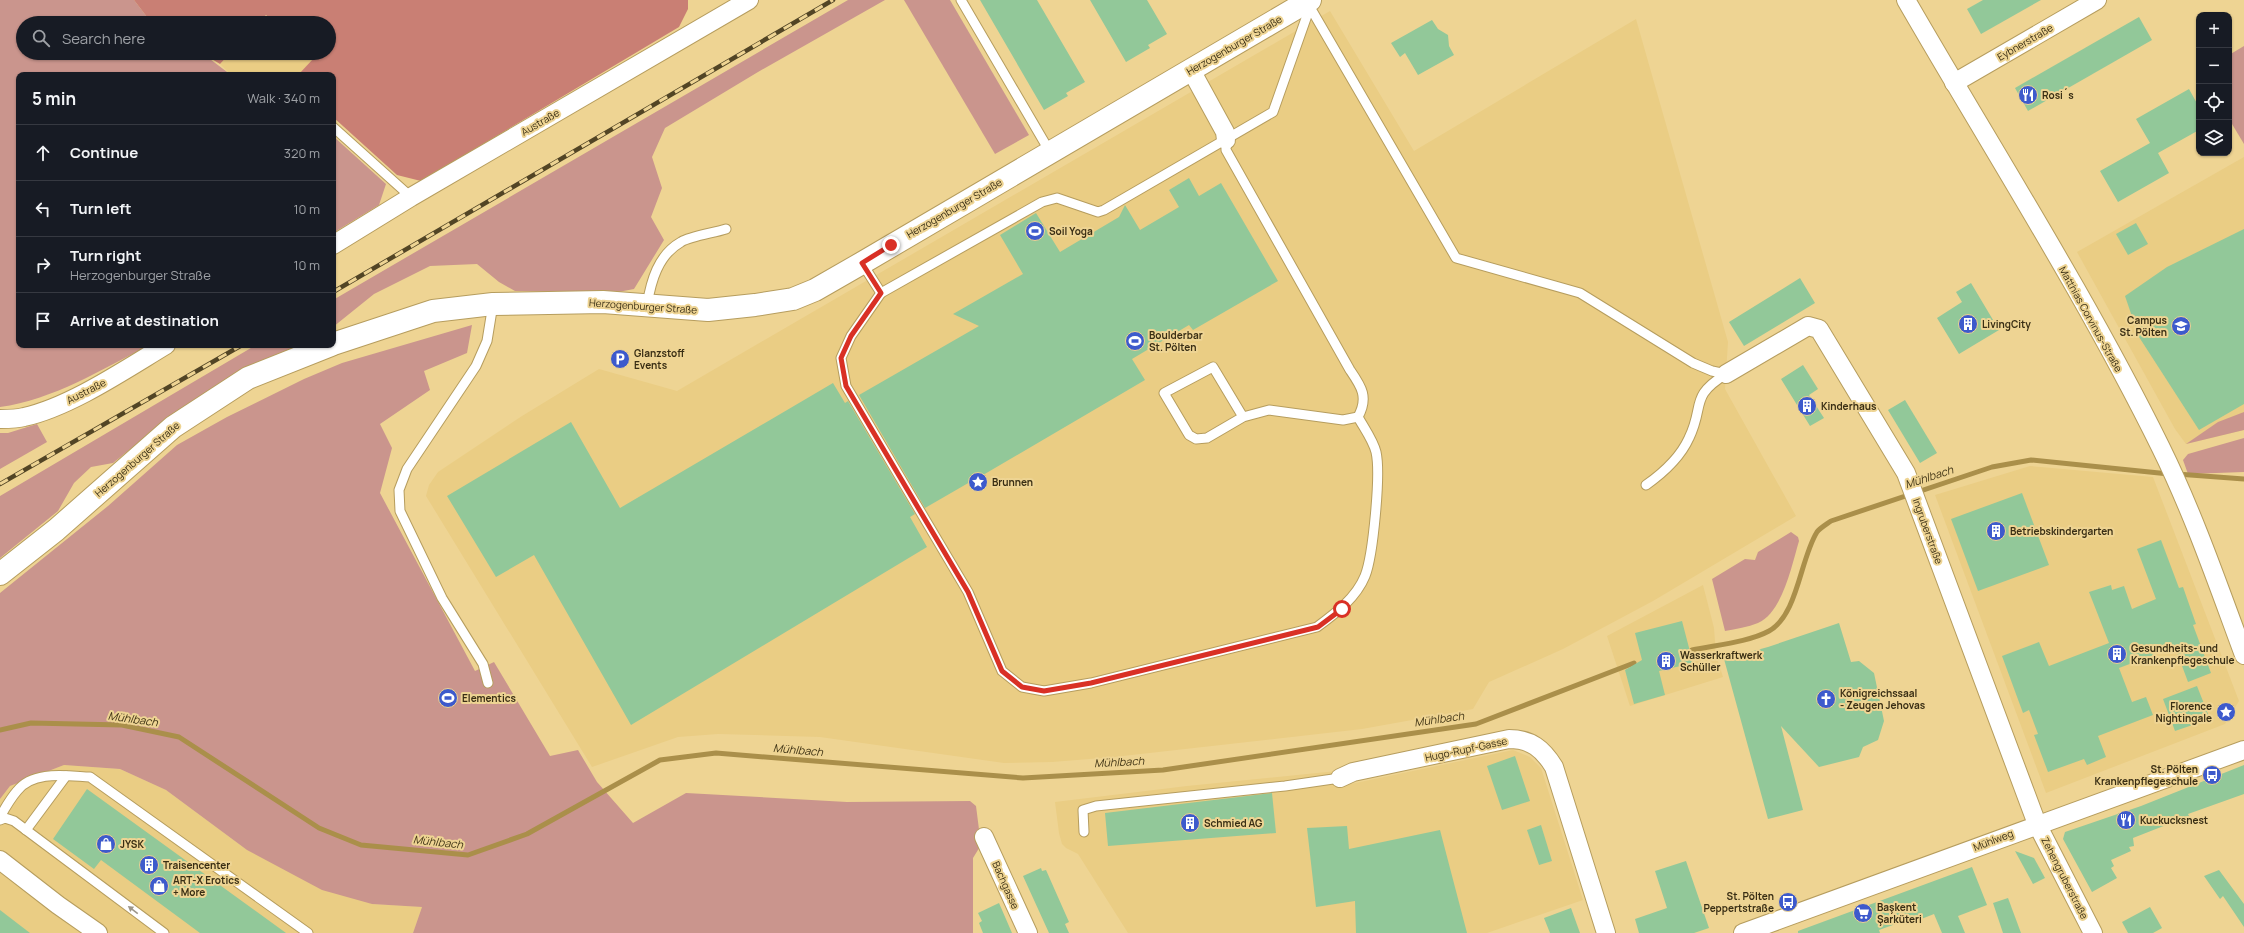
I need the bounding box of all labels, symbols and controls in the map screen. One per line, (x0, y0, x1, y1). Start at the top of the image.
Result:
street label: Herzogenburger Straße (1184, 12, 1285, 78)
map controls (2196, 12, 2232, 156)
button: + (2196, 12, 2232, 48)
search box (16, 16, 336, 60)
street label: Eybnerstraße (1995, 20, 2056, 64)
icon: search (30, 27, 52, 49)
text: Search here (62, 28, 145, 49)
button: − (2196, 48, 2232, 84)
restaurant icon: Rosi´s (2017, 84, 2039, 106)
button: locate (2196, 84, 2232, 120)
text: 5 min (32, 87, 76, 110)
place label: Rosi´s (2042, 88, 2074, 102)
text: Walk · 340 m (247, 89, 320, 107)
street label: Austraße (518, 105, 562, 139)
button: layers (2196, 120, 2232, 156)
icon: ahead (32, 142, 54, 164)
text: Continue (70, 142, 138, 163)
text: 320 m (284, 144, 320, 162)
street label: Herzogenburger Straße (904, 175, 1005, 241)
icon: left (32, 198, 54, 220)
text: Turn left (70, 198, 132, 219)
text: 10 m (293, 200, 320, 218)
sports icon: Soil Yoga (1024, 220, 1046, 242)
place label: Soil Yoga (1049, 224, 1093, 238)
route end (882, 236, 900, 254)
text: Turn right (70, 245, 141, 266)
icon: right (32, 254, 54, 276)
text: 10 m (293, 256, 320, 274)
street label: Matthias Corvinus-Straße (2056, 264, 2126, 374)
text: Herzogenburger Straße (70, 266, 211, 284)
street label: Herzogenburger Straße (589, 295, 698, 317)
icon: arrive (32, 310, 54, 332)
text: Arrive at destination (70, 310, 219, 331)
building icon: LivingCity (1957, 313, 1979, 335)
place label: Campus St. Pölten (2120, 313, 2168, 339)
school or university icon: Campus St. Pölten (2170, 315, 2192, 337)
place label: LivingCity (1982, 317, 2031, 331)
place label: Boulderbar St. Pölten (1149, 328, 1203, 354)
sports icon: Boulderbar St. Pölten (1124, 330, 1146, 352)
place label: Glanzstoff Events (634, 346, 685, 372)
parking icon: Glanzstoff Events (609, 348, 631, 370)
street label: Austraße (64, 375, 108, 407)
building icon: Kinderhaus (1796, 395, 1818, 417)
place label: Kinderhaus (1821, 399, 1877, 413)
street label: Herzogenburger Straße (92, 418, 183, 500)
water label: Mühlbach (1903, 462, 1955, 491)
place icon: Brunnen (967, 471, 989, 493)
place label: Brunnen (992, 475, 1033, 489)
street label: Ingruberstraße (1910, 496, 1946, 566)
building icon: Betriebskindergarten (1985, 520, 2007, 542)
place label: Betriebskindergarten (2010, 524, 2113, 538)
route start (1333, 600, 1351, 618)
place label: Gesundheits- und Krankenpflegeschule (2131, 641, 2235, 667)
building icon: Gesundheits- und Krankenpflegeschule (2106, 643, 2128, 665)
place label: Wasserkraftwerk Schüller (1680, 648, 1763, 674)
building icon: Wasserkraftwerk Schüller (1655, 650, 1677, 672)
place label: Königreichssaal - Zeugen Jehovas (1840, 686, 1926, 712)
sports icon: Elementics (437, 687, 459, 709)
church icon: Königreichssaal - Zeugen Jehovas (1815, 688, 1837, 710)
place label: Elementics (462, 691, 516, 705)
place label: Florence Nightingale (2155, 699, 2212, 725)
place icon: Florence Nightingale (2215, 701, 2237, 723)
water label: Mühlbach (107, 708, 159, 729)
water label: Mühlbach (1413, 708, 1465, 729)
street label: Hugo-Rupf-Gasse (1424, 733, 1509, 765)
water label: Mühlbach (772, 740, 824, 759)
water label: Mühlbach (1094, 753, 1145, 770)
place label: St. Pölten Krankenpflegeschule (2094, 762, 2198, 788)
bus stop icon: St. Pölten Krankenpflegeschule (2201, 764, 2223, 786)
restaurant icon: Kuckucksnest (2115, 809, 2137, 831)
building icon: Schmied AG (1179, 812, 1201, 834)
place label: Kuckucksnest (2140, 813, 2208, 827)
place label: Schmied AG (1204, 816, 1263, 830)
street label: Mühlweg (1971, 826, 2015, 854)
water label: Mühlbach (412, 831, 464, 852)
shop icon: JYSK (95, 833, 117, 855)
street label: Zehengruberstraße (2038, 835, 2092, 922)
place label: JYSK (120, 837, 144, 851)
building icon: Traisencenter (138, 854, 160, 876)
place label: Traisencenter (163, 858, 230, 872)
street label: Bachgasse (989, 859, 1023, 911)
place label: ART-X Erotics + More (173, 873, 240, 899)
shop icon: ART-X Erotics + More (148, 875, 170, 897)
place label: St. Pölten Peppertstraße (1703, 889, 1774, 915)
bus stop icon: St. Pölten Peppertstraße (1777, 891, 1799, 913)
place label: Başkent Şarküteri (1877, 900, 1922, 926)
supermarket icon: Başkent Şarküteri (1852, 902, 1874, 924)
one-way arrow (128, 906, 138, 914)

